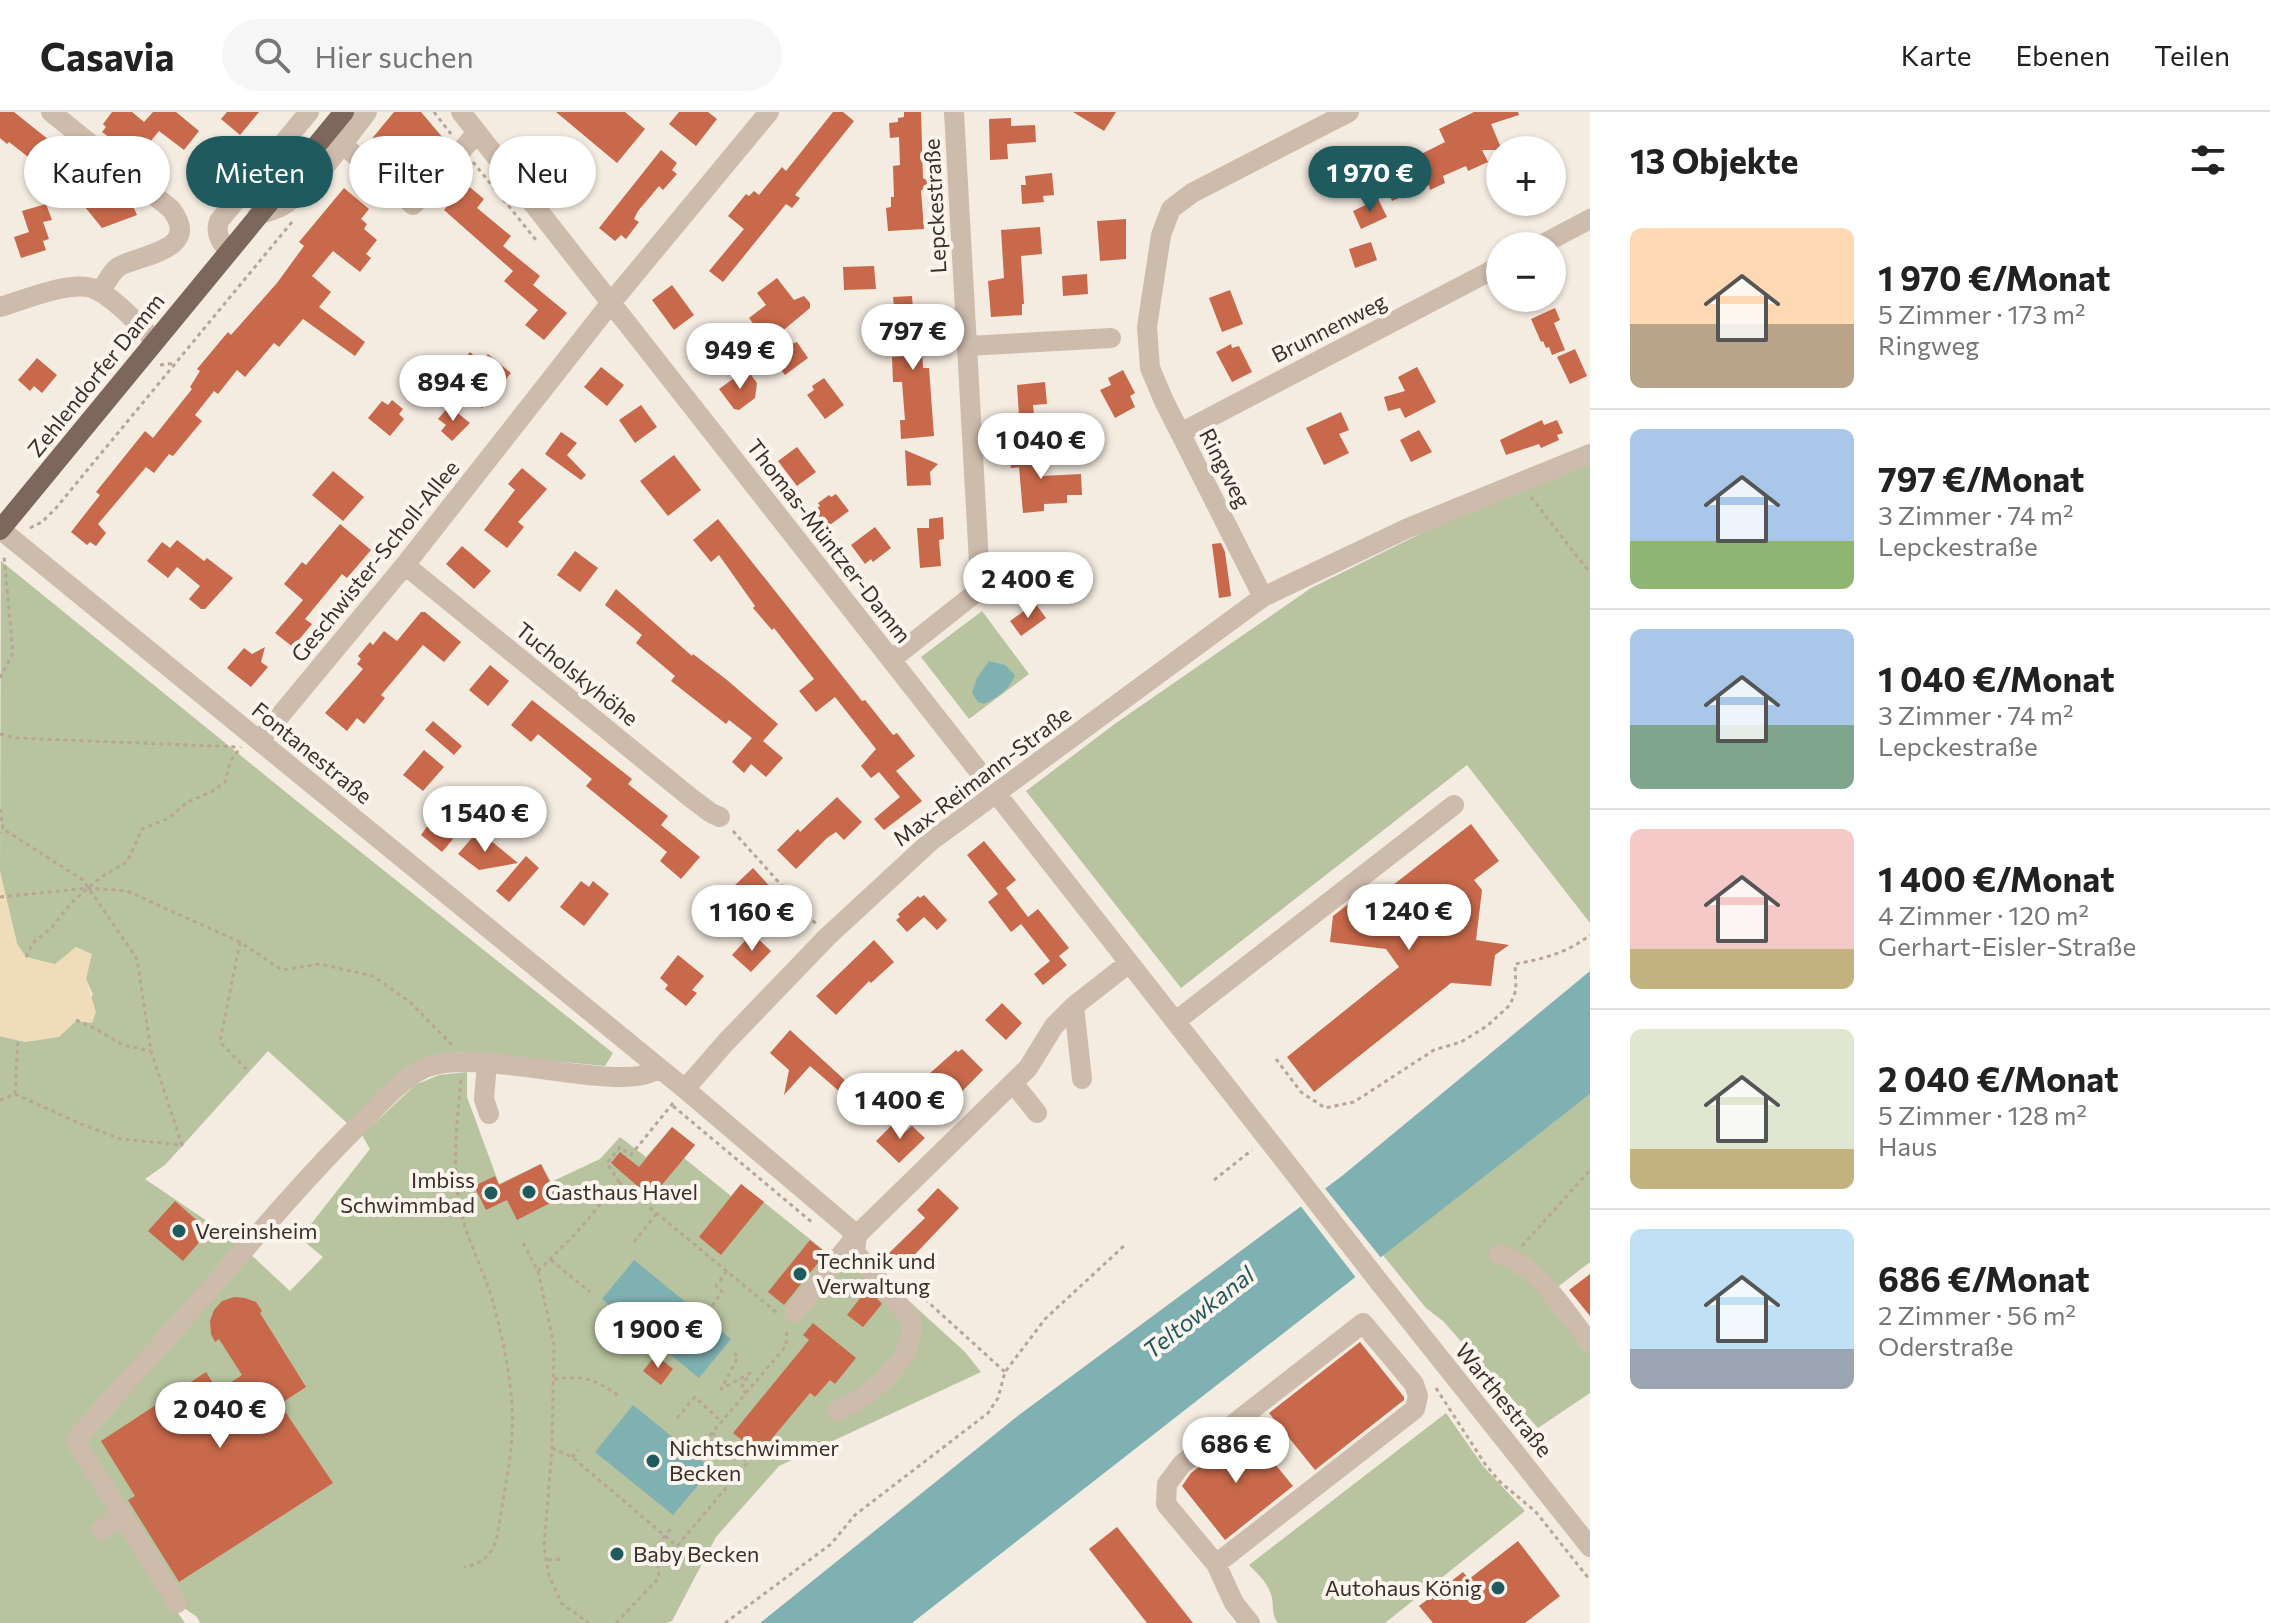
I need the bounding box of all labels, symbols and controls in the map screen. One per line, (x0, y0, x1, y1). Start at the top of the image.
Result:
search box (222, 19, 782, 91)
text: Casavia (40, 32, 174, 79)
icon: search (250, 33, 294, 77)
text: Hier suchen (314, 37, 474, 74)
text: Karte (1901, 38, 1972, 72)
text: Ebenen (2016, 38, 2110, 72)
text: Teilen (2154, 38, 2230, 72)
chip: Kaufen (24, 136, 170, 208)
chip: Mieten (186, 136, 333, 208)
chip: Filter (349, 136, 473, 208)
chip: Neu (489, 136, 596, 208)
map controls (1486, 136, 1566, 312)
button: + (1486, 136, 1566, 216)
street label: Lepckestraße (917, 138, 952, 274)
icon: filters (2186, 138, 2230, 182)
text: 13 Objekte (1630, 139, 1798, 181)
pin: 1 970 € (1296, 146, 1444, 214)
text: 1 970 € (1326, 156, 1414, 187)
button: − (1486, 232, 1566, 312)
text: 1 970 €/Monat (1878, 256, 2110, 298)
icon: home (1694, 260, 1790, 356)
street label: Brunnenweg (1267, 287, 1391, 368)
street label: Zehlendorfer Damm (21, 288, 170, 462)
text: 5 Zimmer · 173 m² (1878, 298, 2085, 329)
pin: 797 € (857, 304, 969, 372)
text: 797 € (879, 314, 947, 345)
pin: 949 € (684, 323, 796, 391)
text: Ringweg (1878, 329, 1979, 360)
text: 949 € (704, 333, 776, 364)
pin: 894 € (397, 355, 509, 423)
text: 894 € (417, 365, 489, 396)
pin: 1 040 € (967, 413, 1115, 481)
text: 1 040 € (996, 423, 1086, 454)
street label: Ringweg (1194, 423, 1257, 512)
street label: Thomas-Müntzer-Damm (741, 433, 917, 648)
street label: Geschwister-Scholl-Allee (285, 454, 464, 667)
text: 797 €/Monat (1878, 457, 2084, 499)
icon: home (1694, 461, 1790, 557)
text: 3 Zimmer · 74 m² (1878, 499, 2073, 530)
text: Lepckestraße (1878, 530, 2038, 561)
pin: 2 400 € (954, 552, 1102, 620)
text: 2 400 € (981, 562, 1075, 593)
street label: Tucholskyhöhe (511, 616, 644, 731)
text: 1 040 €/Monat (1878, 657, 2115, 699)
icon: home (1694, 661, 1790, 757)
street label: Fontanestraße (247, 696, 378, 809)
text: 3 Zimmer · 74 m² (1878, 699, 2073, 730)
street label: Max-Reimann-Straße (887, 700, 1076, 851)
text: Lepckestraße (1878, 730, 2038, 761)
pin: 1 540 € (411, 786, 559, 854)
text: 1 540 € (441, 796, 529, 827)
text: 1 400 €/Monat (1878, 857, 2115, 899)
icon: home (1694, 861, 1790, 957)
pin: 1 240 € (1335, 884, 1483, 952)
pin: 1 160 € (678, 885, 826, 953)
text: 1 240 € (1365, 894, 1453, 925)
text: 1 160 € (709, 895, 795, 926)
text: 4 Zimmer · 120 m² (1878, 899, 2089, 930)
text: Gerhart-Eisler-Straße (1878, 930, 2136, 961)
text: 2 040 €/Monat (1878, 1057, 2119, 1099)
icon: home (1694, 1061, 1790, 1157)
pin: 1 400 € (826, 1073, 974, 1141)
text: 1 400 € (855, 1083, 945, 1114)
text: 5 Zimmer · 128 m² (1878, 1099, 2087, 1130)
text: Haus (1878, 1130, 1937, 1161)
place label: Imbiss Schwimmbad (340, 1166, 475, 1218)
place label: Gasthaus Havel (545, 1178, 698, 1205)
marker: Gasthaus Havel (520, 1183, 538, 1201)
marker: Imbiss Schwimmbad (482, 1184, 500, 1202)
place label: Vereinsheim (195, 1217, 318, 1244)
marker: Vereinsheim (170, 1222, 188, 1240)
place label: Technik und Verwaltung (816, 1247, 936, 1299)
text: 686 €/Monat (1878, 1257, 2090, 1299)
water label: Teltowkanal (1137, 1259, 1260, 1364)
icon: home (1694, 1261, 1790, 1357)
marker: Technik und Verwaltung (791, 1265, 809, 1283)
text: 2 Zimmer · 56 m² (1878, 1299, 2076, 1330)
pin: 1 900 € (584, 1302, 732, 1370)
text: 1 900 € (613, 1312, 703, 1343)
text: Oderstraße (1878, 1330, 2014, 1361)
street label: Warthestraße (1450, 1337, 1559, 1462)
pin: 2 040 € (146, 1382, 294, 1450)
text: 2 040 € (173, 1392, 267, 1423)
pin: 686 € (1180, 1417, 1292, 1485)
text: 686 € (1200, 1427, 1272, 1458)
place label: Nichtschwimmer Becken (669, 1434, 839, 1486)
marker: Nichtschwimmer Becken (644, 1452, 662, 1470)
place label: Baby Becken (633, 1540, 759, 1567)
marker: Baby Becken (608, 1545, 626, 1563)
place label: Autohaus König (1325, 1574, 1482, 1601)
marker: Autohaus König (1489, 1579, 1507, 1597)

